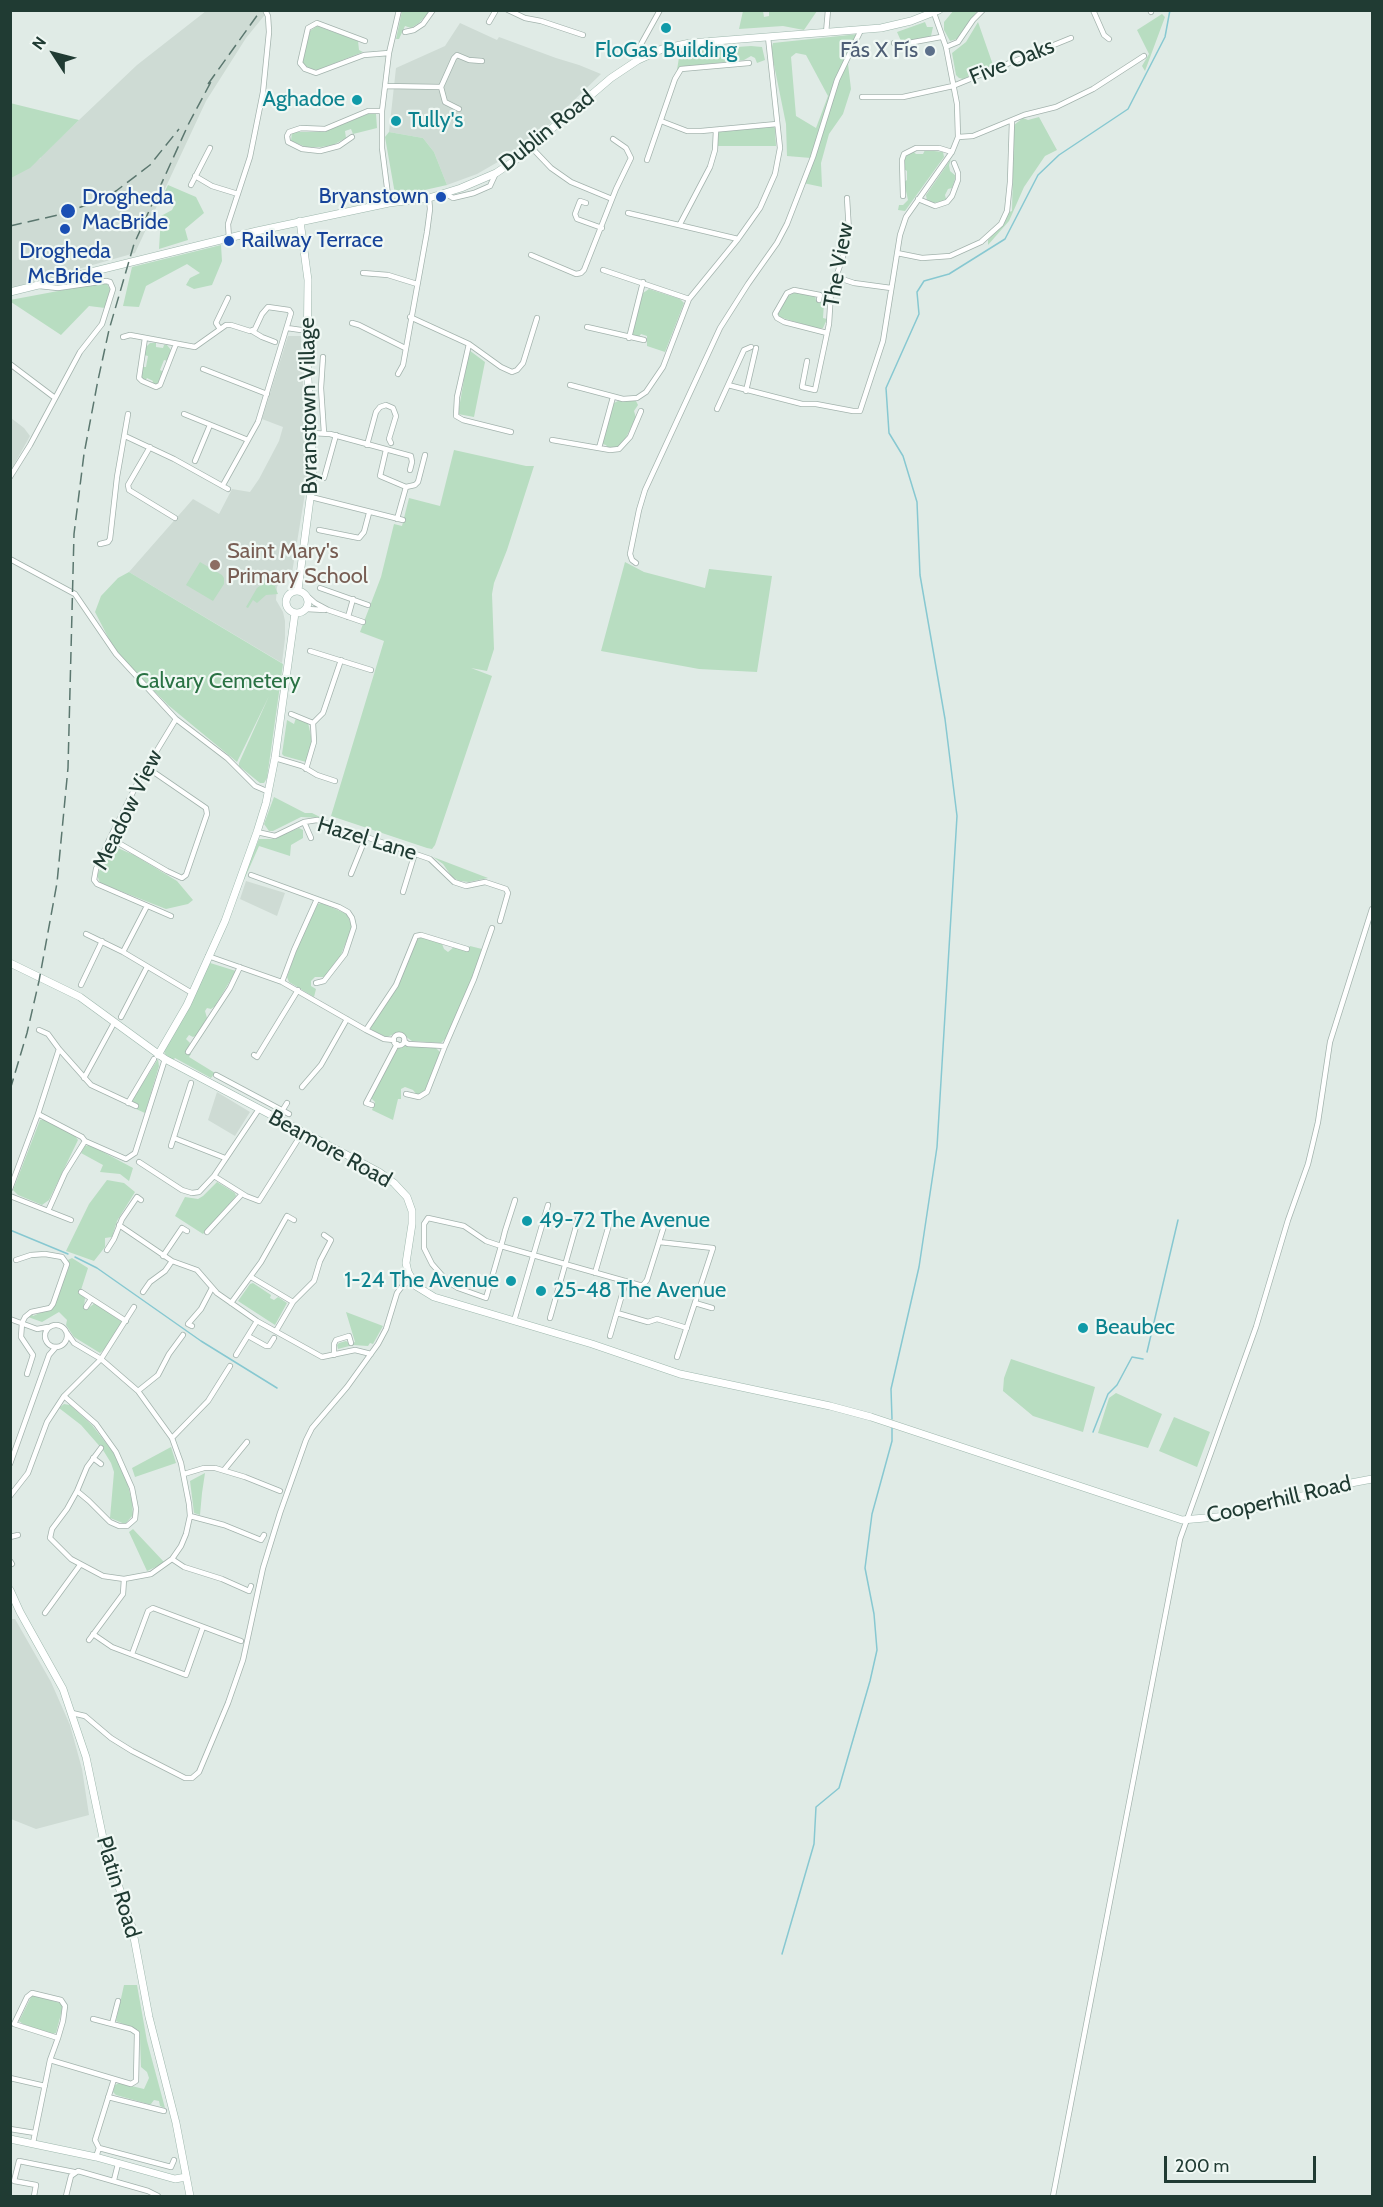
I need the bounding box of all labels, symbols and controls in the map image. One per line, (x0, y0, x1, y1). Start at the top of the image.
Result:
marker: FloGas Building (659, 21, 673, 35)
north arrow (24, 24, 84, 84)
text: N (28, 33, 50, 53)
street label: Five Oaks (966, 33, 1058, 91)
place label: FloGas Building (595, 38, 737, 64)
place label: Fás X Fís (840, 38, 918, 64)
marker: Fás X Fís (923, 44, 937, 58)
street label: Dublin Road (494, 85, 600, 177)
place label: Aghadoe (263, 87, 345, 113)
marker: Aghadoe (350, 93, 364, 107)
place label: Tully's (408, 108, 463, 134)
marker: Tully's (389, 114, 403, 128)
place label: Bryanstown (319, 184, 429, 210)
place label: Drogheda MacBride (82, 185, 174, 236)
marker: Bryanstown (434, 190, 448, 204)
marker: Drogheda MacBride (59, 202, 77, 220)
street label: The View (819, 220, 859, 310)
marker: Drogheda McBride (58, 222, 72, 236)
place label: Railway Terrace (241, 228, 383, 254)
marker: Railway Terrace (222, 234, 236, 248)
place label: Drogheda McBride (19, 239, 111, 290)
street label: Byranstown Village (294, 317, 324, 495)
place label: Saint Mary's Primary School (227, 539, 368, 590)
marker: Saint Mary's Primary School (208, 558, 222, 572)
park label: Calvary Cemetery (135, 669, 301, 695)
street label: Meadow View (87, 745, 169, 875)
street label: Hazel Lane (314, 811, 420, 867)
street label: Beamore Road (264, 1104, 396, 1194)
place label: 49-72 The Avenue (539, 1208, 710, 1234)
marker: 49-72 The Avenue (520, 1214, 534, 1228)
place label: 1-24 The Avenue (344, 1268, 499, 1294)
marker: 1-24 The Avenue (504, 1274, 518, 1288)
place label: 25-48 The Avenue (553, 1278, 726, 1304)
marker: 25-48 The Avenue (534, 1284, 548, 1298)
place label: Beaubec (1095, 1315, 1175, 1341)
marker: Beaubec (1076, 1321, 1090, 1335)
street label: Cooperhill Road (1204, 1471, 1354, 1529)
street label: Platin Road (90, 1833, 146, 1941)
scale bar (1167, 2144, 1318, 2182)
text: 200 m (1175, 2155, 1229, 2177)

